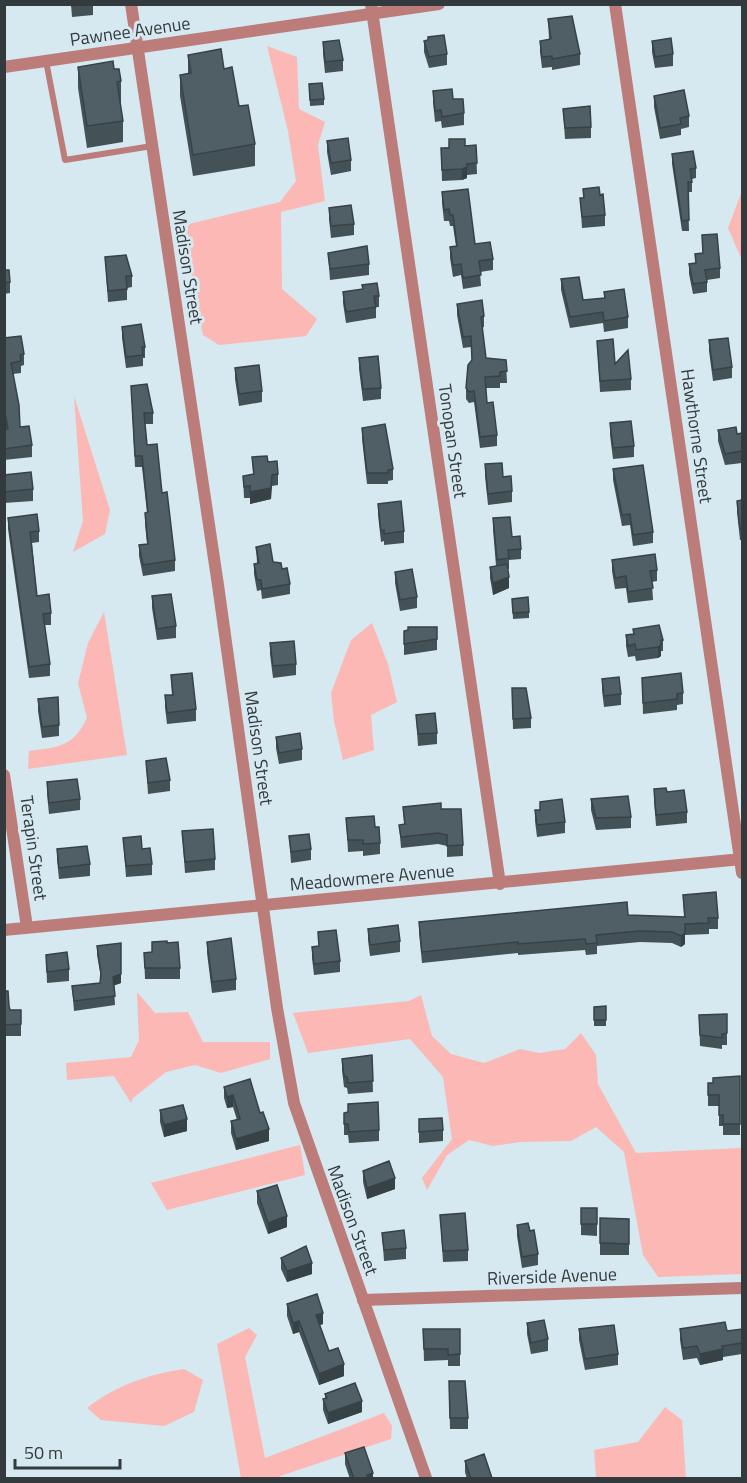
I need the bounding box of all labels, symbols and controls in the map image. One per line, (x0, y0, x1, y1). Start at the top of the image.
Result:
street label: Pawnee Avenue (68, 9, 192, 53)
street label: Madison Street (166, 208, 210, 327)
street label: Hawthorne Street (674, 367, 720, 506)
street label: Tonopan Street (432, 382, 474, 501)
street label: Madison Street (238, 689, 281, 808)
street label: Terapin Street (13, 794, 55, 903)
street label: Meadowmere Avenue (288, 856, 456, 898)
street label: Madison Street (321, 1161, 386, 1280)
street label: Riverside Avenue (487, 1260, 617, 1292)
scale bar (15, 1432, 120, 1470)
text: 50 m (24, 1439, 63, 1466)

